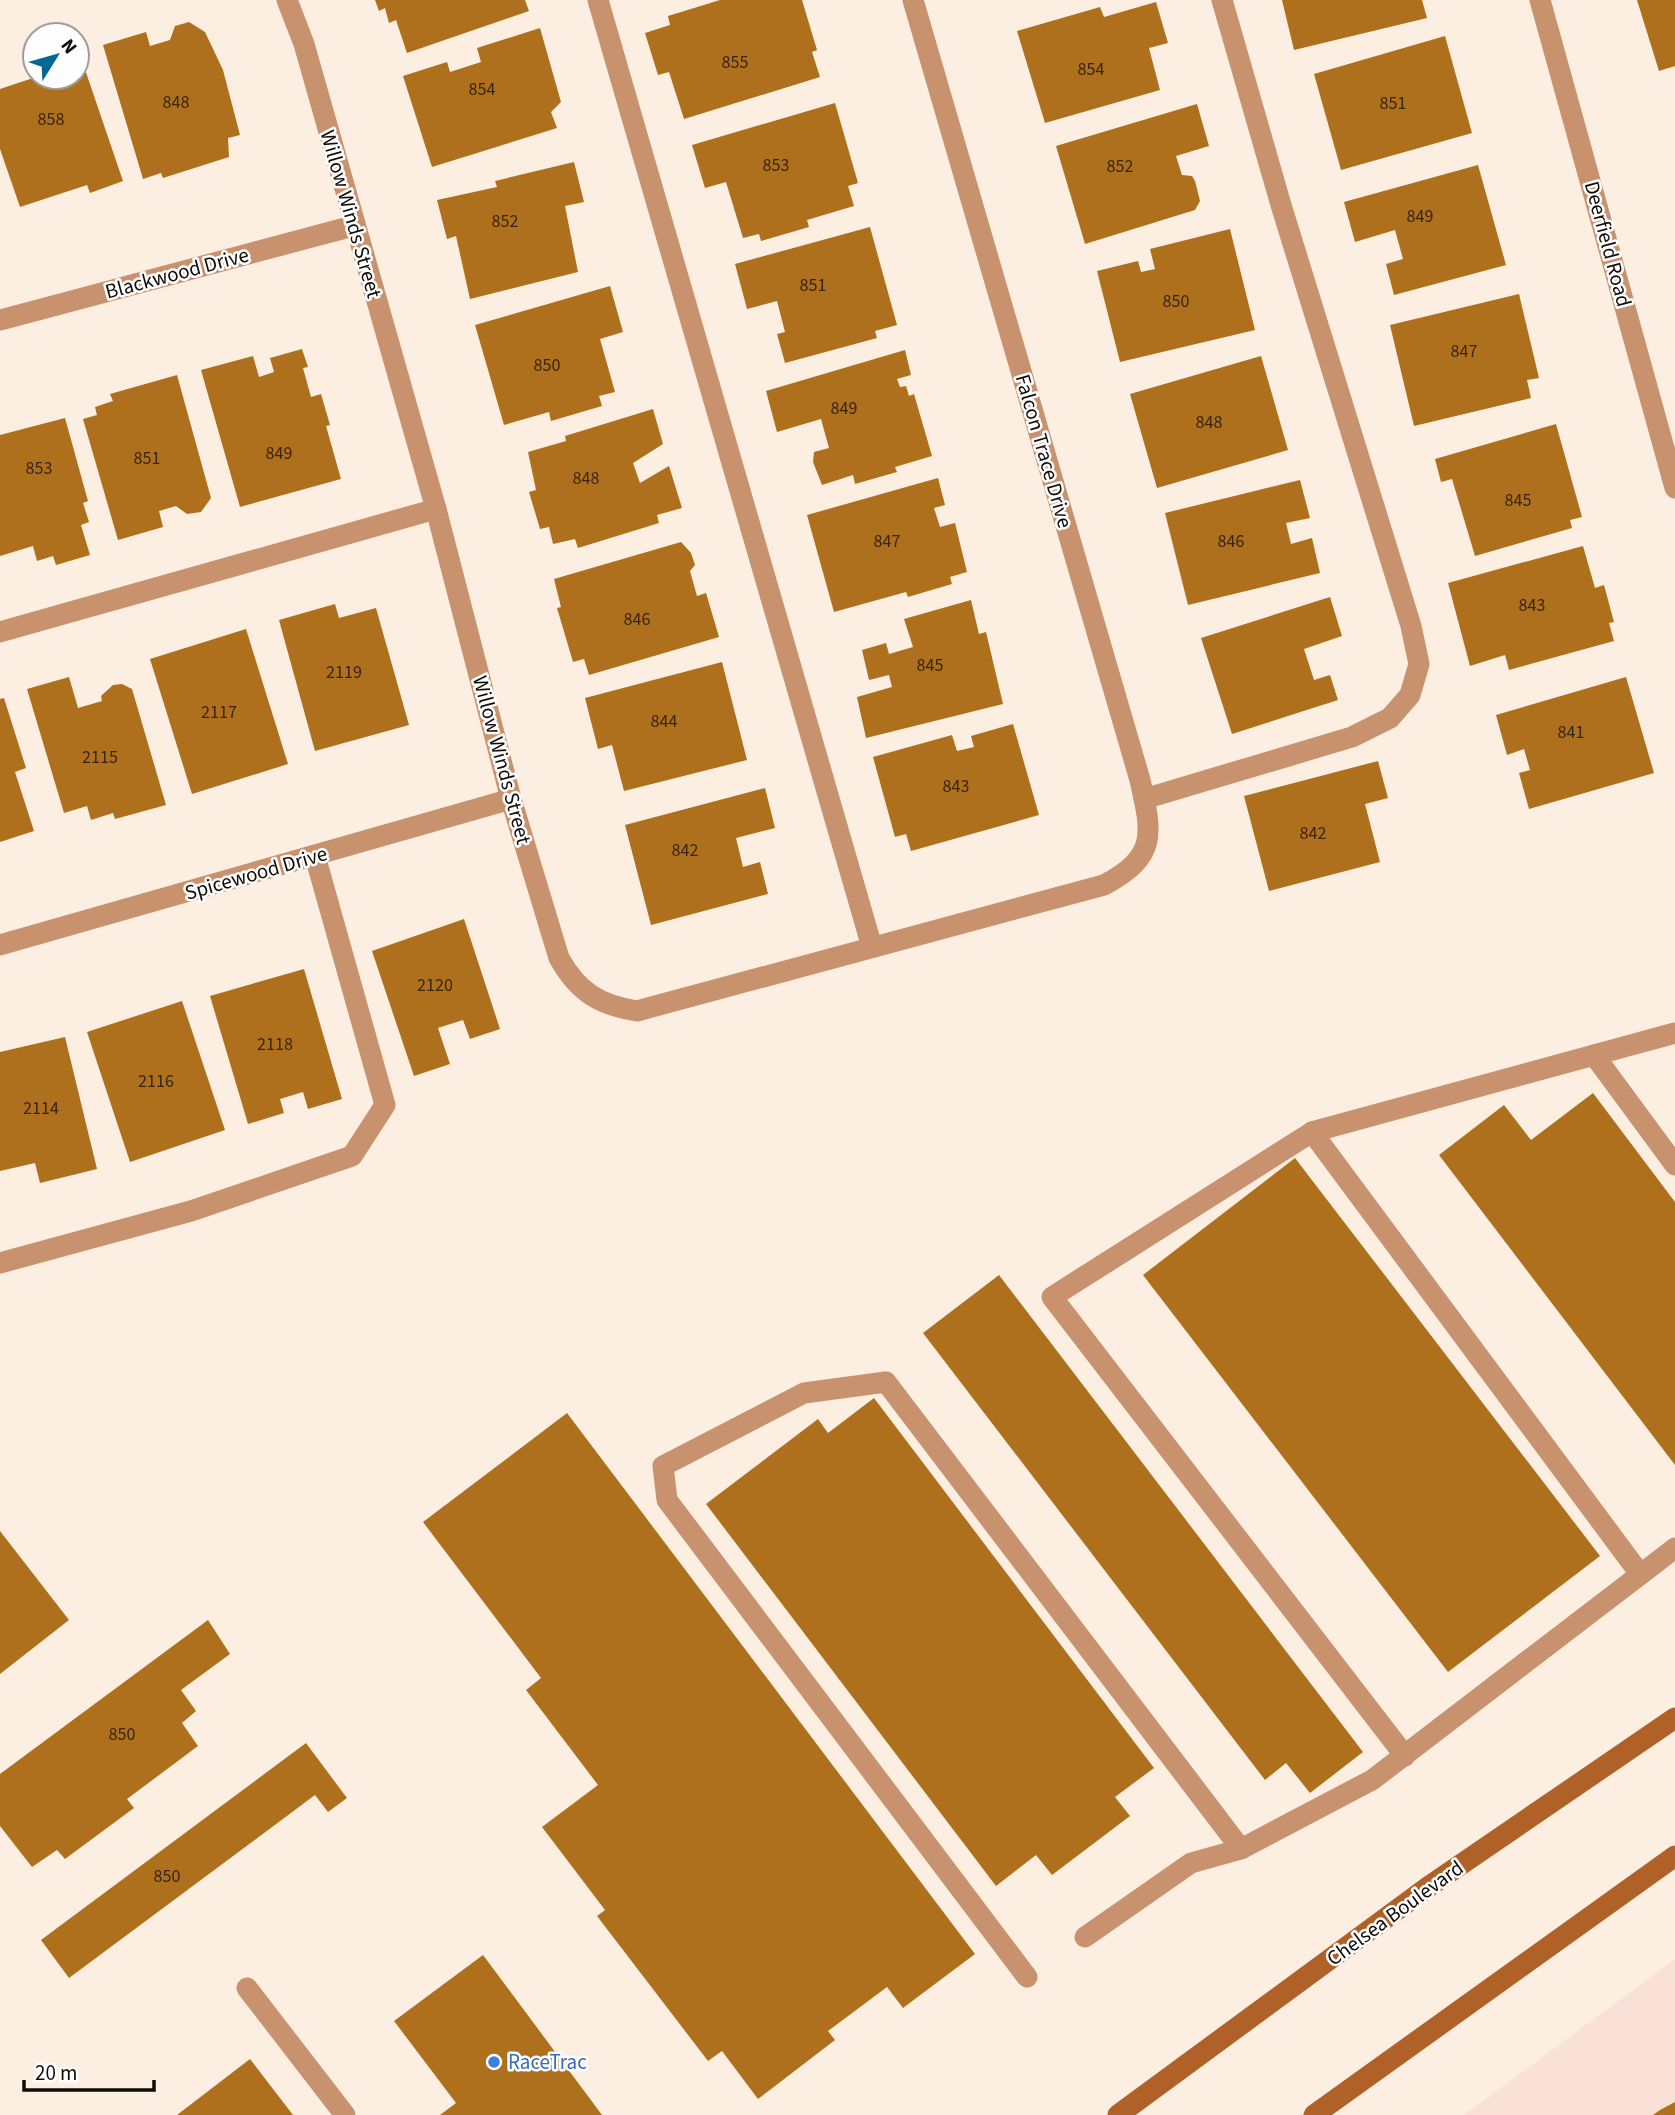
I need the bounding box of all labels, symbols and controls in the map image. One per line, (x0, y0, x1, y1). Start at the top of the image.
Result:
north arrow (21, 21, 91, 91)
text: N (54, 33, 83, 60)
house number: 855 (722, 50, 748, 75)
house number: 854 (1078, 57, 1104, 82)
house number: 854 (469, 77, 495, 102)
house number: 848 (163, 90, 189, 115)
house number: 851 (1380, 91, 1406, 116)
house number: 858 (38, 107, 64, 132)
street label: Willow Winds Street (313, 127, 389, 301)
house number: 853 (763, 153, 789, 178)
house number: 852 (1107, 154, 1133, 179)
street label: Deerfield Road (1577, 178, 1639, 310)
house number: 849 (1407, 204, 1433, 229)
house number: 852 (492, 209, 518, 234)
street label: Blackwood Drive (102, 239, 252, 307)
house number: 851 (800, 273, 826, 298)
house number: 850 (1163, 289, 1189, 314)
house number: 847 (1451, 339, 1477, 364)
house number: 850 (534, 353, 560, 378)
street label: Falcon Trace Drive (1008, 371, 1080, 531)
house number: 849 (831, 396, 857, 421)
house number: 848 (1196, 410, 1222, 435)
house number: 849 (266, 441, 292, 466)
house number: 851 (134, 446, 160, 471)
house number: 853 (26, 456, 52, 481)
house number: 848 (573, 466, 599, 491)
house number: 845 (1505, 488, 1531, 513)
house number: 847 (874, 529, 900, 554)
house number: 846 (1218, 529, 1244, 554)
house number: 843 (1519, 593, 1545, 618)
house number: 846 (624, 607, 650, 632)
house number: 845 (917, 653, 943, 678)
house number: 2119 (326, 660, 362, 685)
street label: Willow Winds Street (465, 672, 539, 848)
house number: 2117 (201, 700, 237, 725)
house number: 844 (651, 709, 677, 734)
house number: 841 (1558, 720, 1584, 745)
house number: 2115 (82, 745, 118, 770)
house number: 843 (943, 774, 969, 799)
house number: 842 (1300, 821, 1326, 846)
street label: Spicewood Drive (181, 838, 331, 908)
house number: 842 (672, 838, 698, 863)
house number: 2120 (417, 973, 453, 998)
house number: 2118 (257, 1032, 293, 1057)
house number: 2116 (138, 1069, 174, 1094)
house number: 2114 (23, 1096, 59, 1121)
house number: 850 (109, 1722, 135, 1747)
street label: Chelsea Boulevard (1320, 1853, 1470, 1973)
house number: 850 (154, 1864, 180, 1889)
place label: RaceTrac (508, 2047, 587, 2077)
scale bar (24, 2048, 154, 2092)
marker: RaceTrac (486, 2054, 502, 2070)
text: 20 m (35, 2058, 77, 2088)

